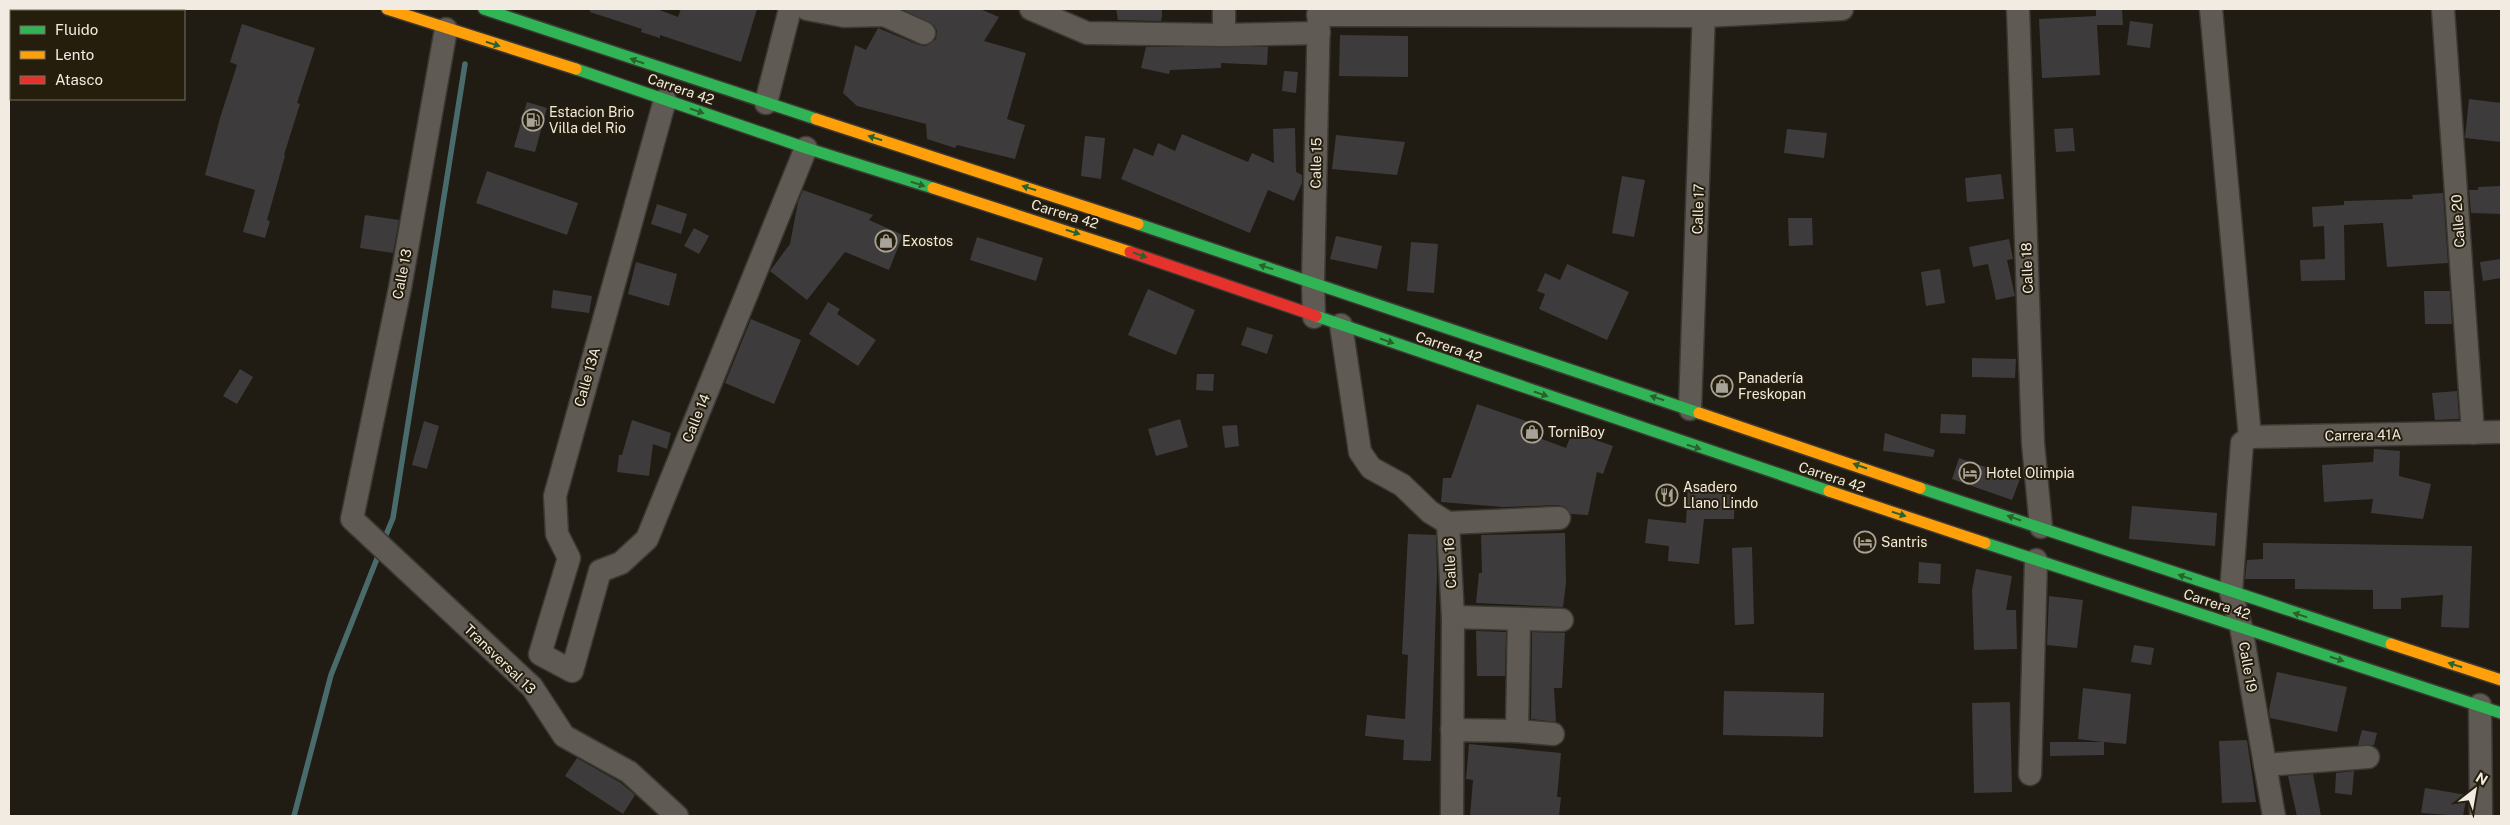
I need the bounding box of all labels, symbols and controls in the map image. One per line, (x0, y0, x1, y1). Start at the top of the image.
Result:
legend (10, 10, 185, 100)
text: Fluido (55, 21, 98, 38)
one-way arrow (485, 40, 500, 48)
text: Lento (55, 46, 94, 63)
one-way arrow (629, 57, 644, 65)
street label: Carrera 42 (646, 70, 716, 108)
text: Atasco (55, 71, 103, 88)
place label: Estacion Brio Villa del Rio (549, 104, 634, 136)
one-way arrow (690, 107, 705, 115)
fuel station icon: Estacion Brio Villa del Rio (521, 108, 545, 132)
one-way arrow (867, 134, 882, 141)
street label: Calle 15 (1308, 137, 1324, 189)
one-way arrow (910, 180, 925, 188)
street label: Calle 17 (1689, 183, 1707, 235)
one-way arrow (1021, 184, 1036, 192)
street label: Calle 20 (2448, 194, 2468, 248)
street label: Carrera 42 (1029, 196, 1101, 232)
shop icon: Exostos (874, 229, 898, 253)
one-way arrow (1065, 229, 1080, 237)
place label: Exostos (902, 233, 953, 249)
street label: Calle 18 (2018, 242, 2036, 294)
street label: Calle 13 (389, 247, 415, 301)
one-way arrow (1133, 251, 1148, 259)
one-way arrow (1259, 263, 1274, 270)
street label: Carrera 42 (1414, 328, 1484, 366)
one-way arrow (1380, 337, 1395, 345)
street label: Calle 13A (571, 345, 603, 408)
place label: Panadería Freskopan (1738, 370, 1806, 402)
shop icon: Panadería Freskopan (1710, 374, 1734, 398)
one-way arrow (1534, 390, 1549, 398)
street label: Calle 14 (679, 391, 713, 445)
one-way arrow (1649, 393, 1664, 401)
shop icon: TorniBoy (1520, 420, 1544, 444)
place label: TorniBoy (1548, 424, 1606, 440)
street label: Carrera 41A (2324, 426, 2402, 444)
one-way arrow (1687, 444, 1702, 451)
street label: Carrera 42 (1796, 459, 1868, 495)
hotel icon: Hotel Olimpia (1958, 461, 1982, 485)
one-way arrow (1853, 462, 1868, 470)
place label: Hotel Olimpia (1986, 465, 2075, 481)
place label: Asadero Llano Lindo (1683, 479, 1758, 511)
restaurant icon: Asadero Llano Lindo (1655, 483, 1679, 507)
one-way arrow (1891, 511, 1906, 519)
one-way arrow (2007, 514, 2022, 521)
hotel icon: Santris (1853, 530, 1877, 554)
place label: Santris (1881, 534, 1927, 550)
street label: Calle 16 (1441, 537, 1459, 589)
one-way arrow (2177, 573, 2192, 580)
street label: Carrera 42 (2181, 586, 2253, 622)
one-way arrow (2293, 611, 2308, 618)
street label: Transversal 13 (461, 621, 539, 697)
street label: Calle 19 (2236, 641, 2260, 694)
one-way arrow (2330, 655, 2345, 663)
one-way arrow (2447, 661, 2462, 669)
north arrow (2450, 765, 2500, 815)
text: N (2473, 769, 2491, 789)

